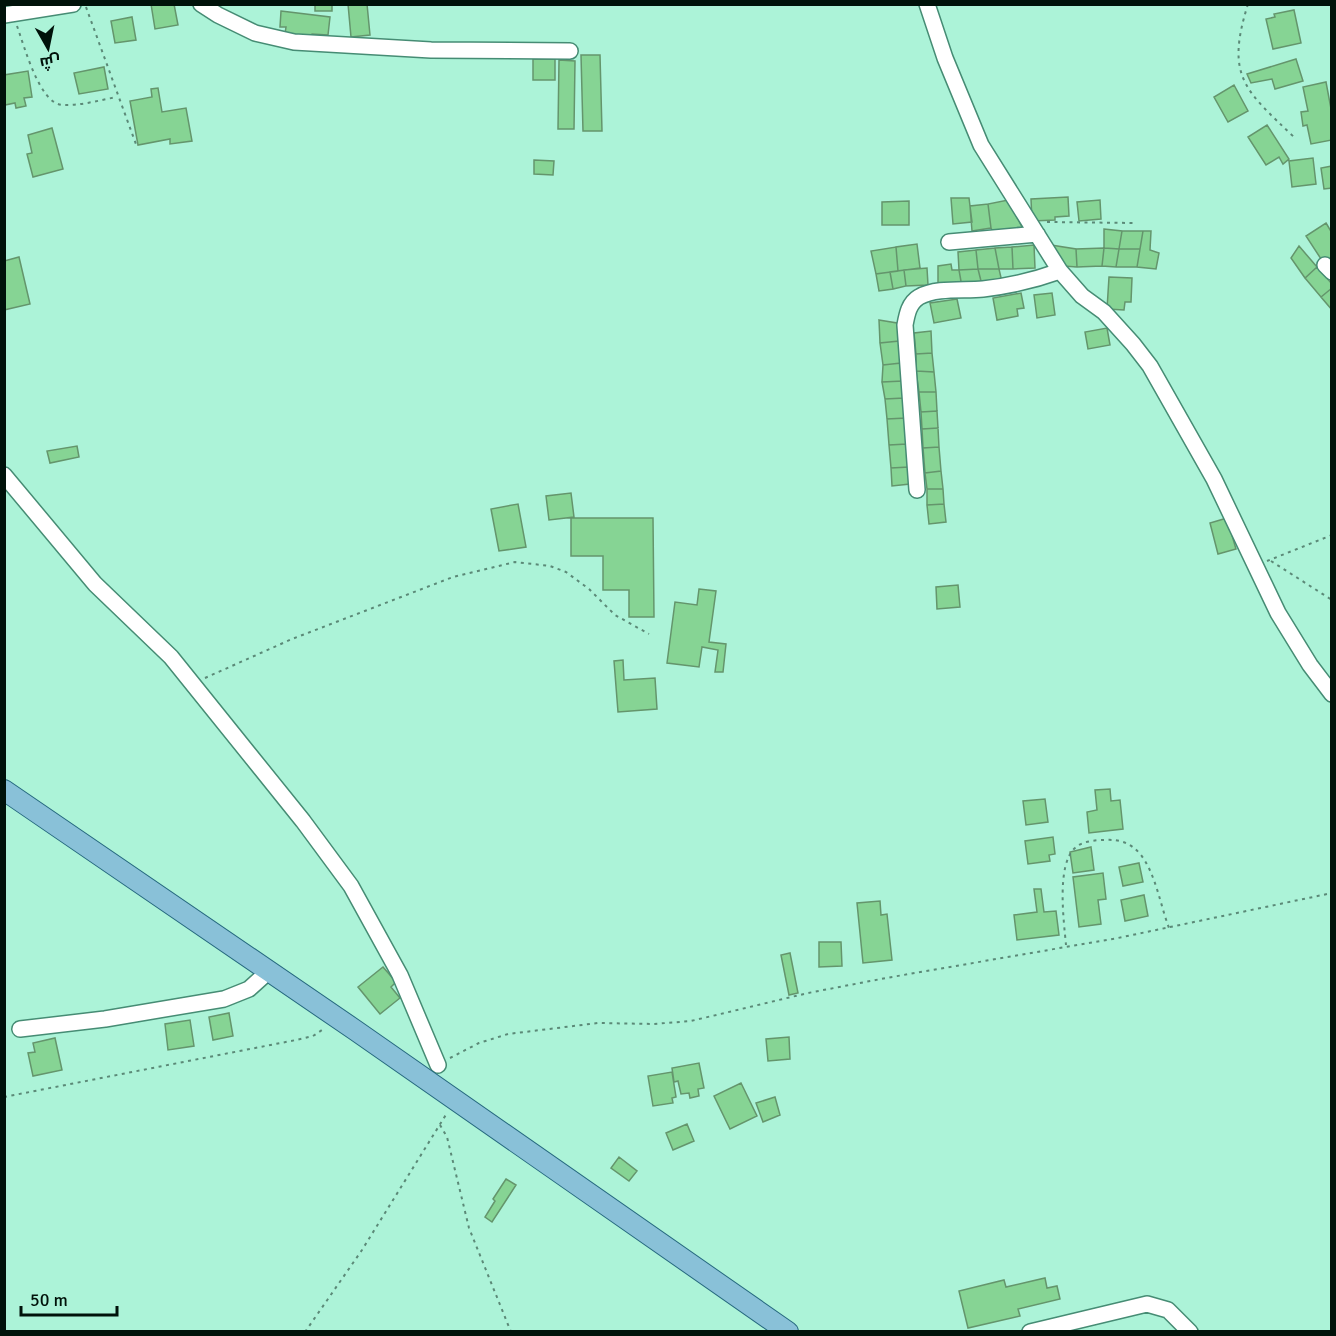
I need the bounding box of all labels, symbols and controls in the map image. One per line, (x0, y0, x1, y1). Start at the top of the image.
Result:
north arrow (18, 18, 78, 78)
text: ش (38, 50, 62, 73)
scale bar (21, 1279, 117, 1317)
text: 50 m (30, 1289, 68, 1311)

